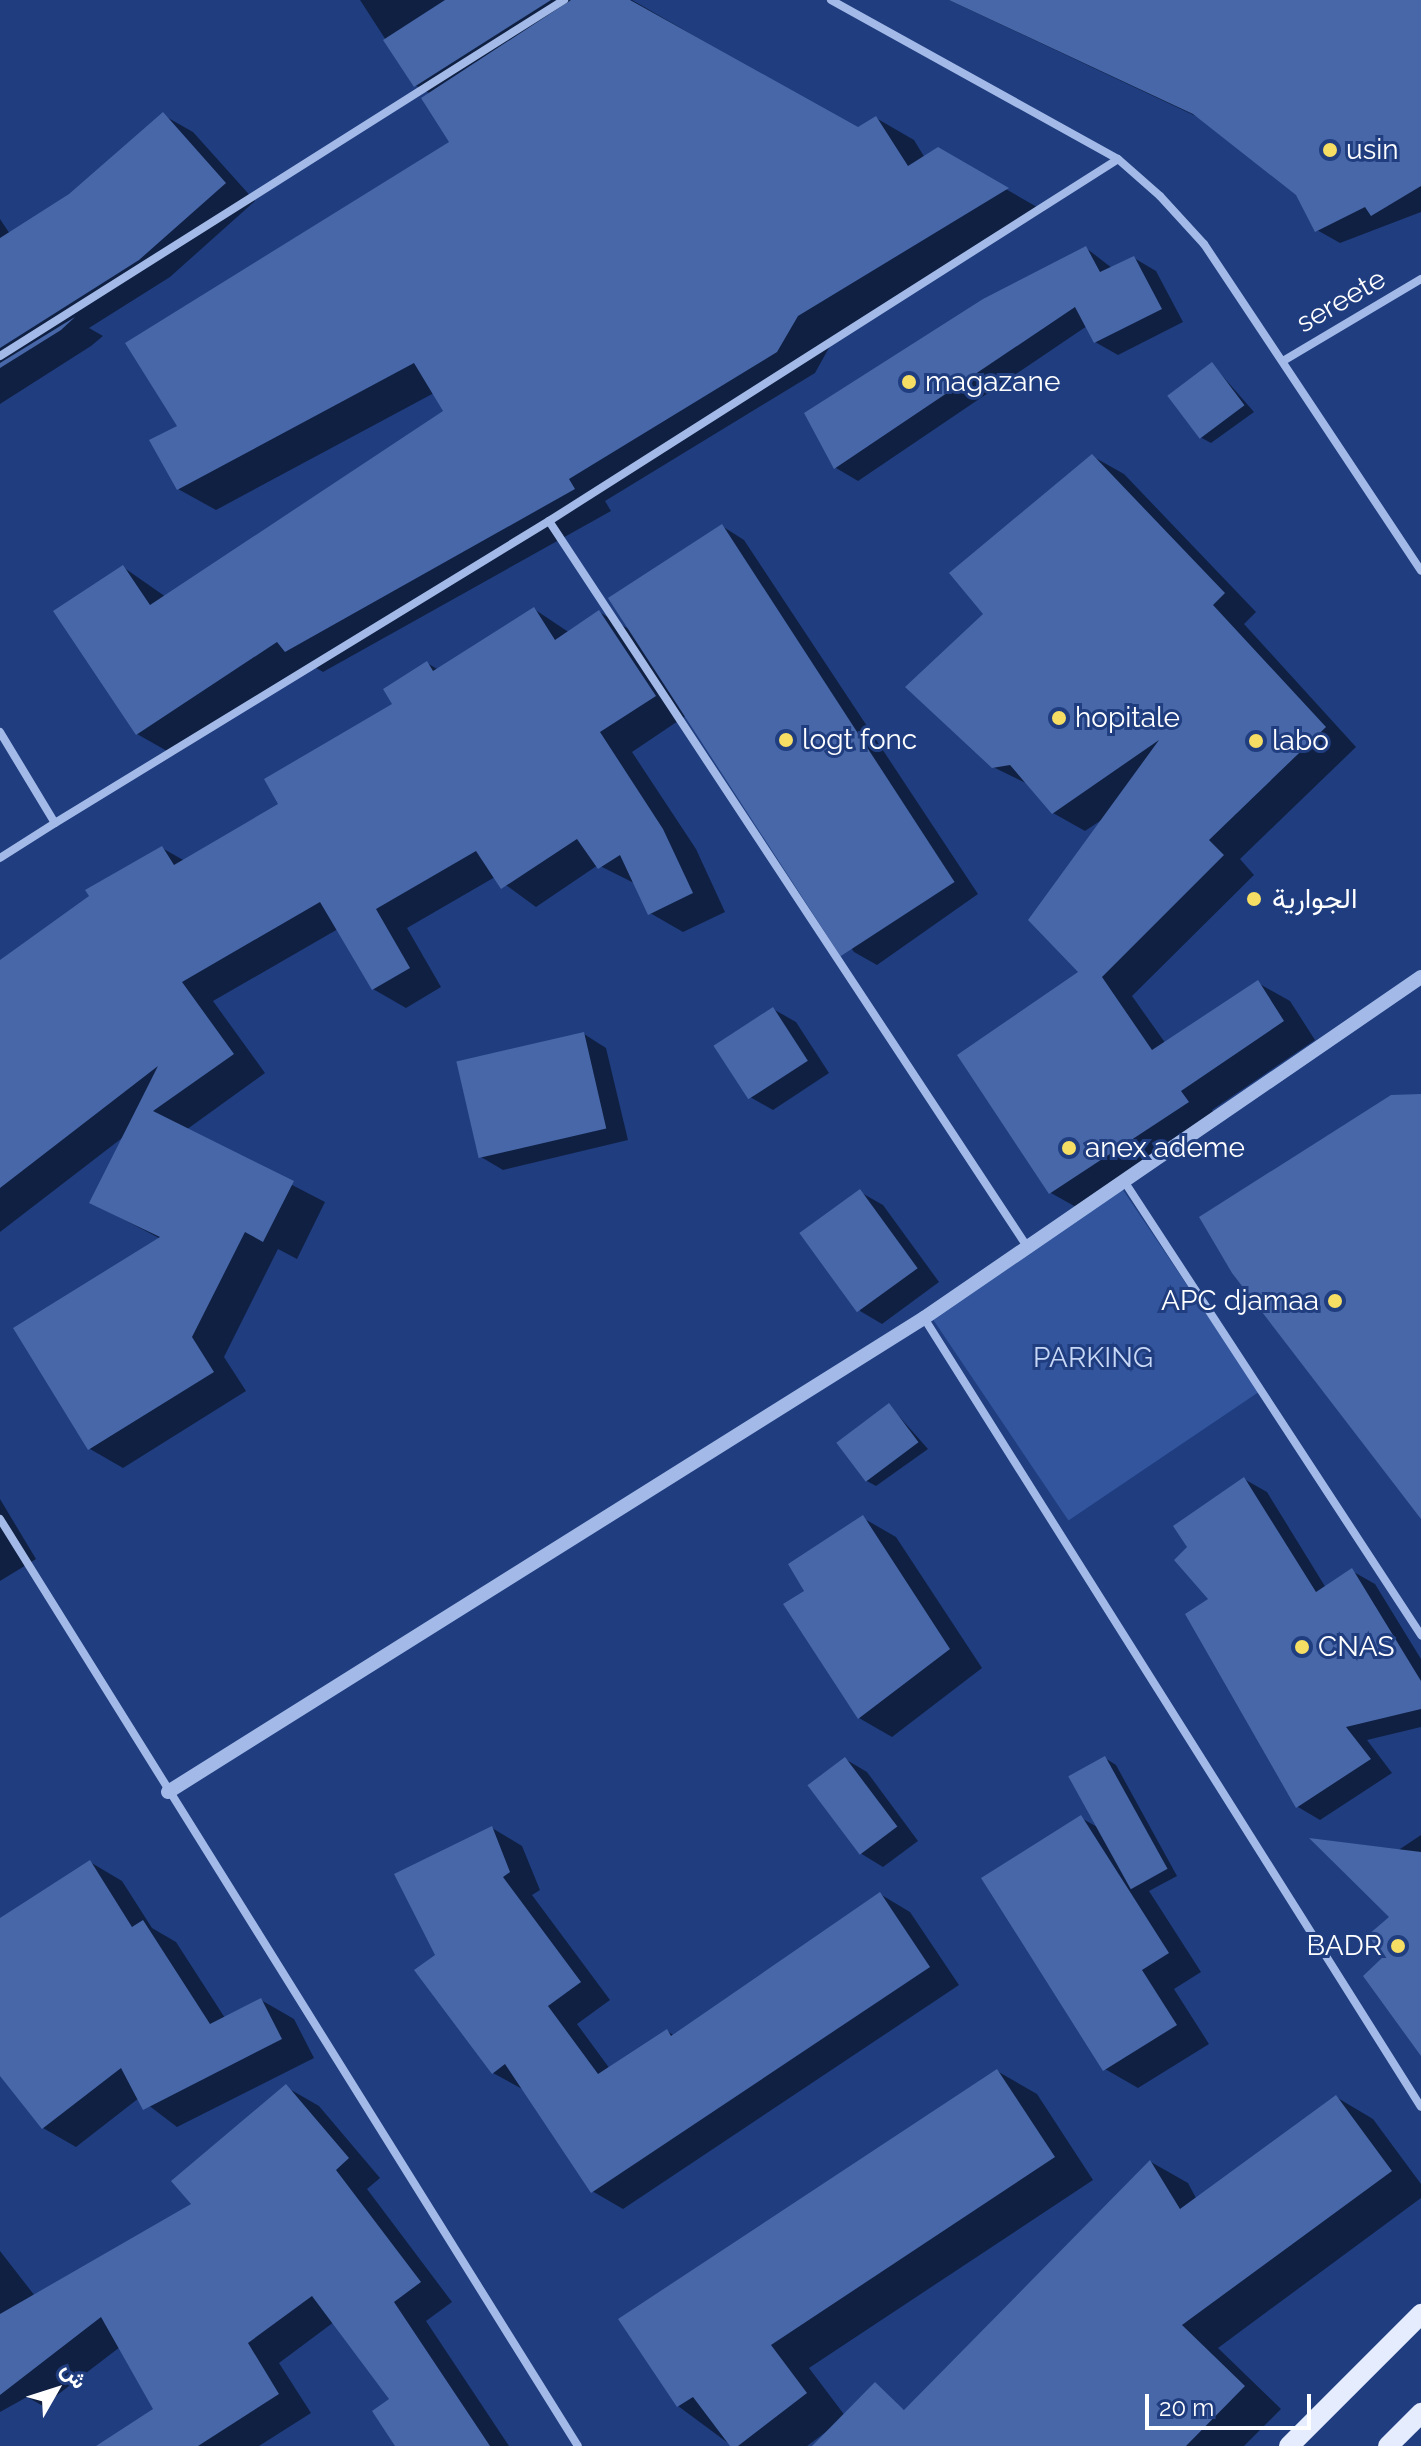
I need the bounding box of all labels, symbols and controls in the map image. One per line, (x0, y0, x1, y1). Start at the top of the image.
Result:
place label: usin (1346, 133, 1399, 167)
marker: usin (1321, 141, 1339, 159)
street label: sereete (1290, 262, 1392, 340)
place label: magazane (925, 365, 1060, 399)
marker: magazane (900, 373, 918, 391)
place label: hopitale (1075, 701, 1180, 735)
marker: hopitale (1050, 709, 1068, 727)
place label: logt fonc (802, 723, 917, 757)
place label: labo (1272, 724, 1329, 758)
marker: logt fonc (777, 731, 795, 749)
marker: labo (1247, 732, 1265, 750)
place label: الجوارية (1272, 882, 1357, 916)
marker: الجوارية (1243, 888, 1265, 910)
place label: anex ademe (1085, 1131, 1245, 1165)
marker: anex ademe (1060, 1139, 1078, 1157)
place label: APC djamaa (1161, 1284, 1319, 1318)
marker: APC djamaa (1326, 1292, 1344, 1310)
park label: PARKING (1033, 1341, 1153, 1375)
place label: CNAS (1318, 1630, 1394, 1664)
marker: CNAS (1293, 1638, 1311, 1656)
place label: BADR (1307, 1929, 1382, 1963)
marker: BADR (1389, 1937, 1407, 1955)
north arrow (16, 2350, 96, 2430)
text: ش (56, 2356, 93, 2393)
scale bar (1149, 2378, 1315, 2428)
text: 20 m (1159, 2393, 1214, 2422)

